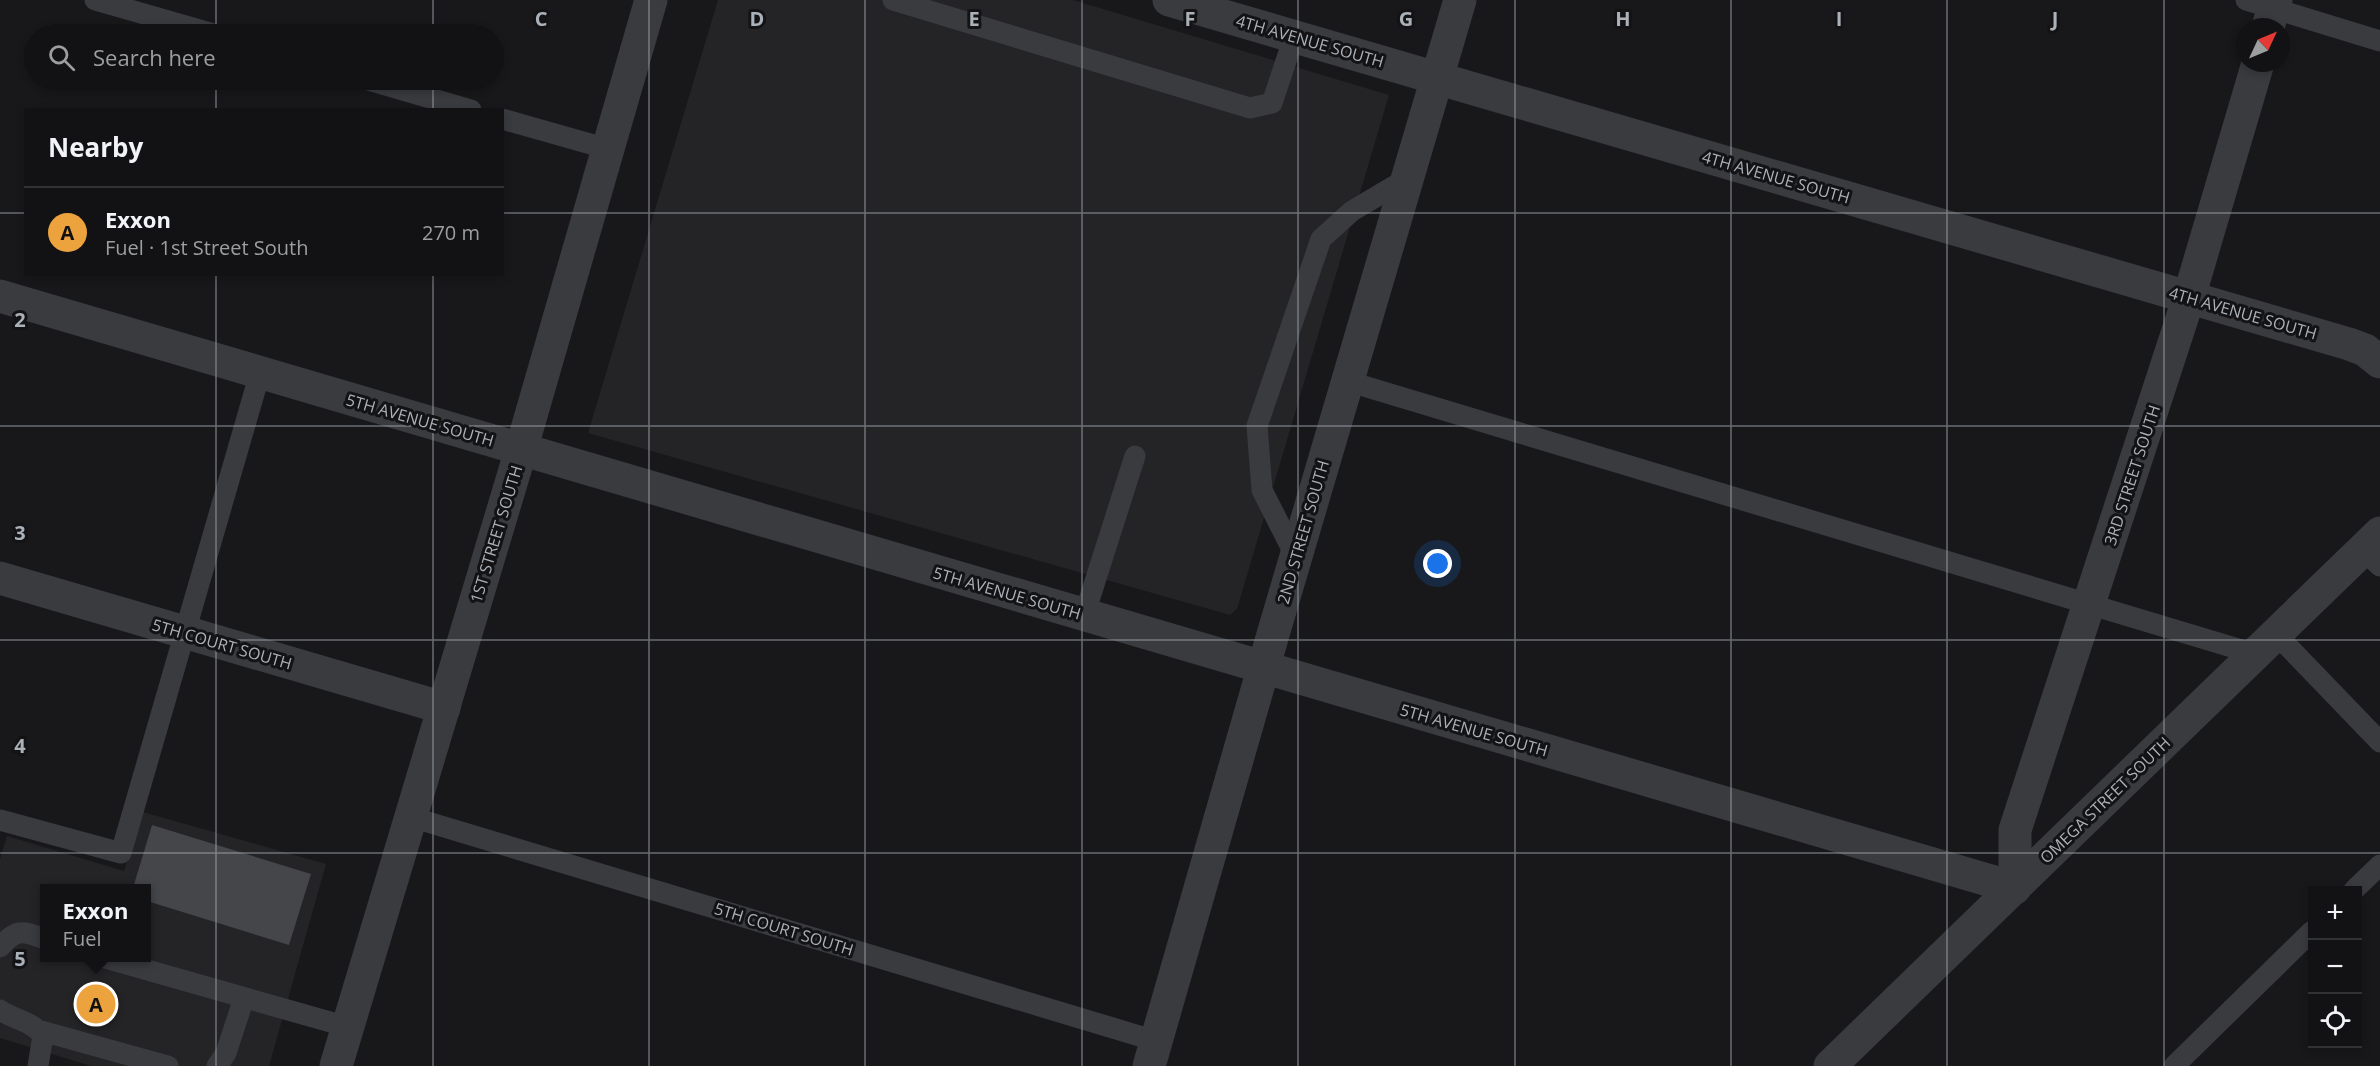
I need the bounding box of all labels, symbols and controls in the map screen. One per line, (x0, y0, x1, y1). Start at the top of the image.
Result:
text: C (535, 5, 548, 32)
text: D (750, 5, 764, 32)
text: E (968, 5, 980, 32)
text: F (1185, 5, 1195, 32)
text: G (1399, 5, 1413, 32)
text: H (1615, 5, 1631, 32)
text: I (1836, 5, 1842, 32)
text: J (2050, 5, 2058, 32)
street label: 4TH AVENUE SOUTH (1234, 9, 1386, 73)
north arrow (2236, 18, 2290, 72)
search box (24, 24, 504, 90)
icon: search (45, 41, 78, 74)
text: Search here (93, 42, 216, 72)
text: Nearby (48, 129, 143, 165)
street label: 4TH AVENUE SOUTH (1700, 145, 1852, 209)
text: Exxon (105, 204, 171, 234)
text: A (61, 219, 74, 246)
text: 270 m (422, 219, 480, 246)
text: Fuel · 1st Street South (105, 234, 309, 261)
street label: 4TH AVENUE SOUTH (2167, 281, 2319, 345)
text: 2 (14, 306, 26, 333)
street label: 5TH AVENUE SOUTH (344, 388, 496, 452)
street label: 3RD STREET SOUTH (2099, 402, 2165, 548)
street label: 2ND STREET SOUTH (1272, 458, 1334, 606)
street label: 1ST STREET SOUTH (465, 463, 527, 605)
text: 3 (14, 519, 26, 546)
your location (1423, 549, 1452, 578)
street label: 5TH AVENUE SOUTH (931, 561, 1083, 625)
street label: 5TH COURT SOUTH (150, 614, 294, 674)
street label: 5TH AVENUE SOUTH (1398, 698, 1550, 762)
text: 4 (14, 732, 26, 759)
street label: OMEGA STREET SOUTH (2035, 732, 2175, 868)
popup (40, 884, 151, 962)
map controls (2308, 886, 2362, 1048)
button: + (2308, 886, 2362, 940)
text: Exxon (63, 895, 128, 925)
street label: 5TH COURT SOUTH (712, 897, 856, 961)
text: Fuel (63, 925, 101, 952)
button: − (2308, 940, 2362, 994)
text: 5 (14, 945, 26, 972)
pin: A (76, 982, 116, 1026)
button: locate (2308, 994, 2362, 1048)

